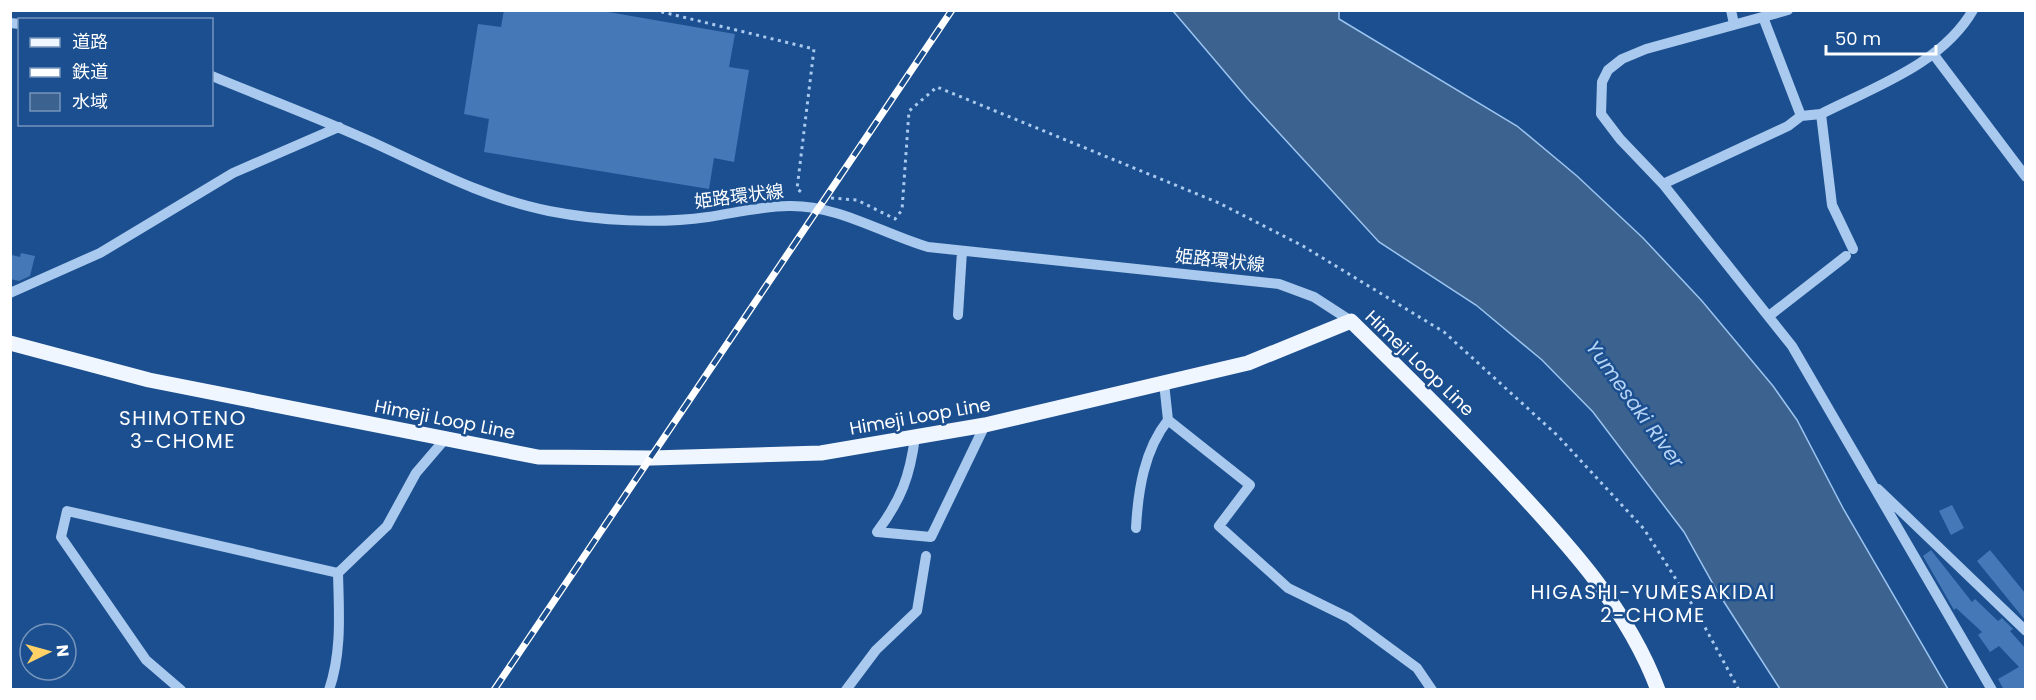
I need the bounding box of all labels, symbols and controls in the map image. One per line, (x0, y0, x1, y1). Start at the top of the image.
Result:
legend (18, 18, 213, 126)
scale bar (1826, 18, 1936, 56)
text: 50 m (1835, 26, 1881, 51)
text: 道路 (72, 29, 108, 54)
text: 鉄道 (72, 59, 108, 84)
text: 水域 (72, 89, 108, 114)
street label: 姫路環状線 (693, 178, 785, 214)
street label: 姫路環状線 (1174, 243, 1266, 277)
street label: Himeji Loop Line (1360, 304, 1480, 422)
water label: Yumesaki River (1579, 335, 1691, 474)
street label: Himeji Loop Line (847, 391, 993, 441)
street label: Himeji Loop Line (372, 393, 518, 445)
district label: SHIMOTENO 3-CHOME (119, 404, 247, 455)
district label: HIGASHI-YUMESAKIDAI 2-CHOME (1530, 578, 1776, 629)
north arrow (18, 622, 78, 682)
text: N (50, 644, 74, 658)

